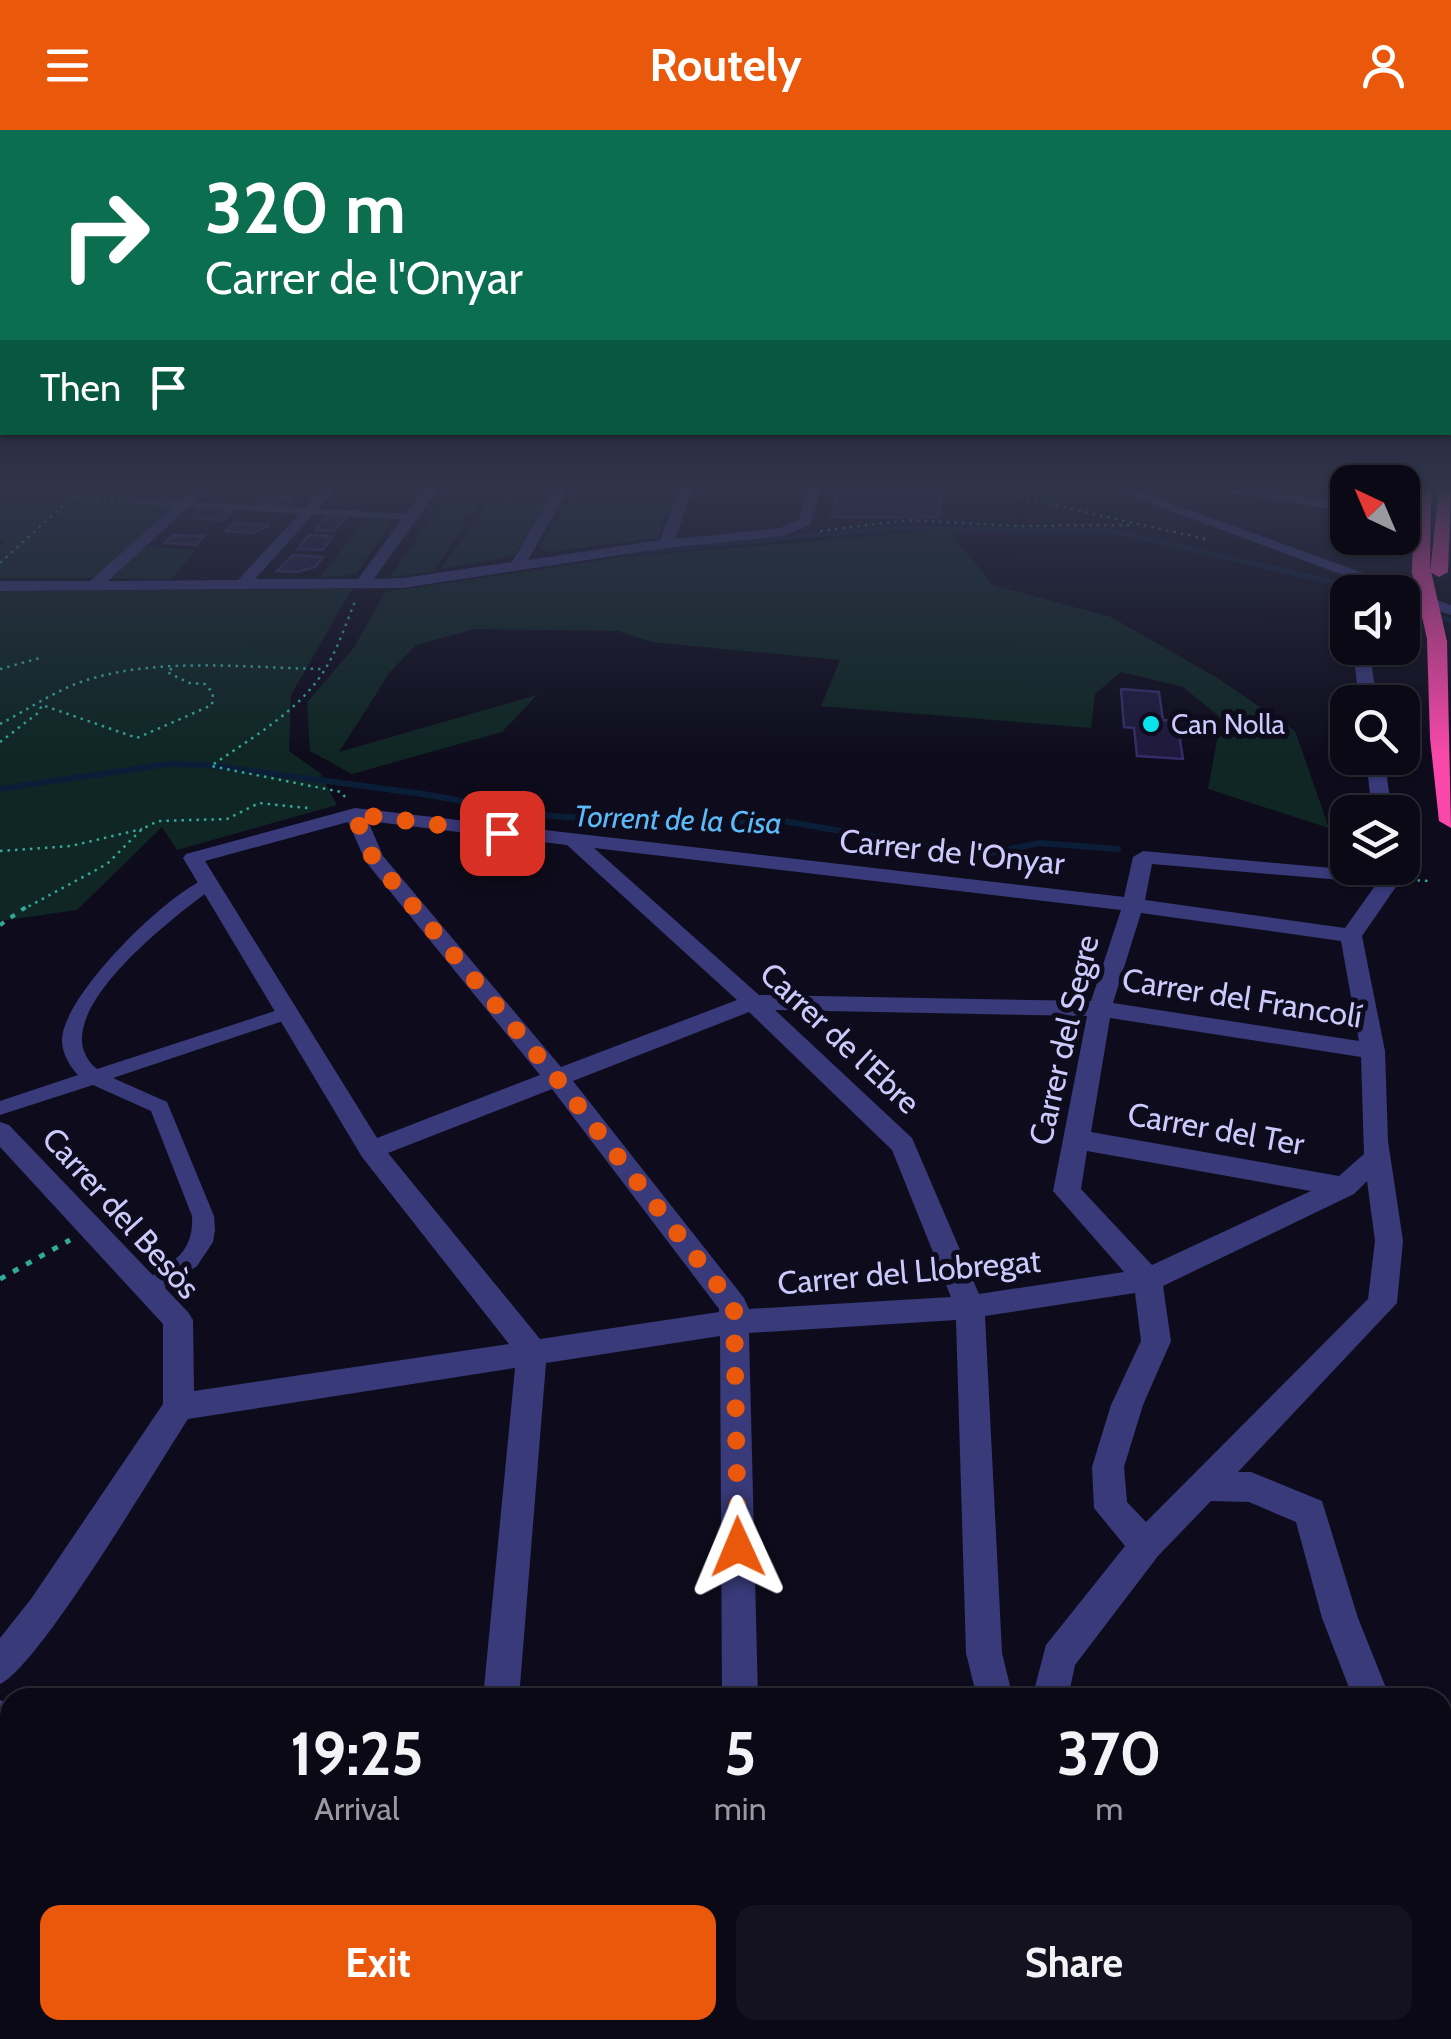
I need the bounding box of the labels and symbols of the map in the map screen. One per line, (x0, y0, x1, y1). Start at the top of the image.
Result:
north arrow (1330, 465, 1420, 555)
place label: Can Nolla (1171, 707, 1286, 741)
marker: Can Nolla (1140, 713, 1162, 735)
pin (460, 791, 545, 876)
water label: Torrent de la Cisa (574, 797, 783, 842)
street label: Carrer de l'Onyar (838, 820, 1067, 883)
street label: Carrer del Segre (1020, 931, 1107, 1149)
street label: Carrer de l'Ebre (752, 954, 928, 1122)
street label: Carrer del Francolí (1119, 959, 1365, 1036)
street label: Carrer del Ter (1125, 1094, 1308, 1163)
street label: Carrer del Besòs (34, 1119, 208, 1306)
street label: Carrer del Llobregat (776, 1241, 1042, 1302)
position arrow (686, 1495, 790, 1599)

